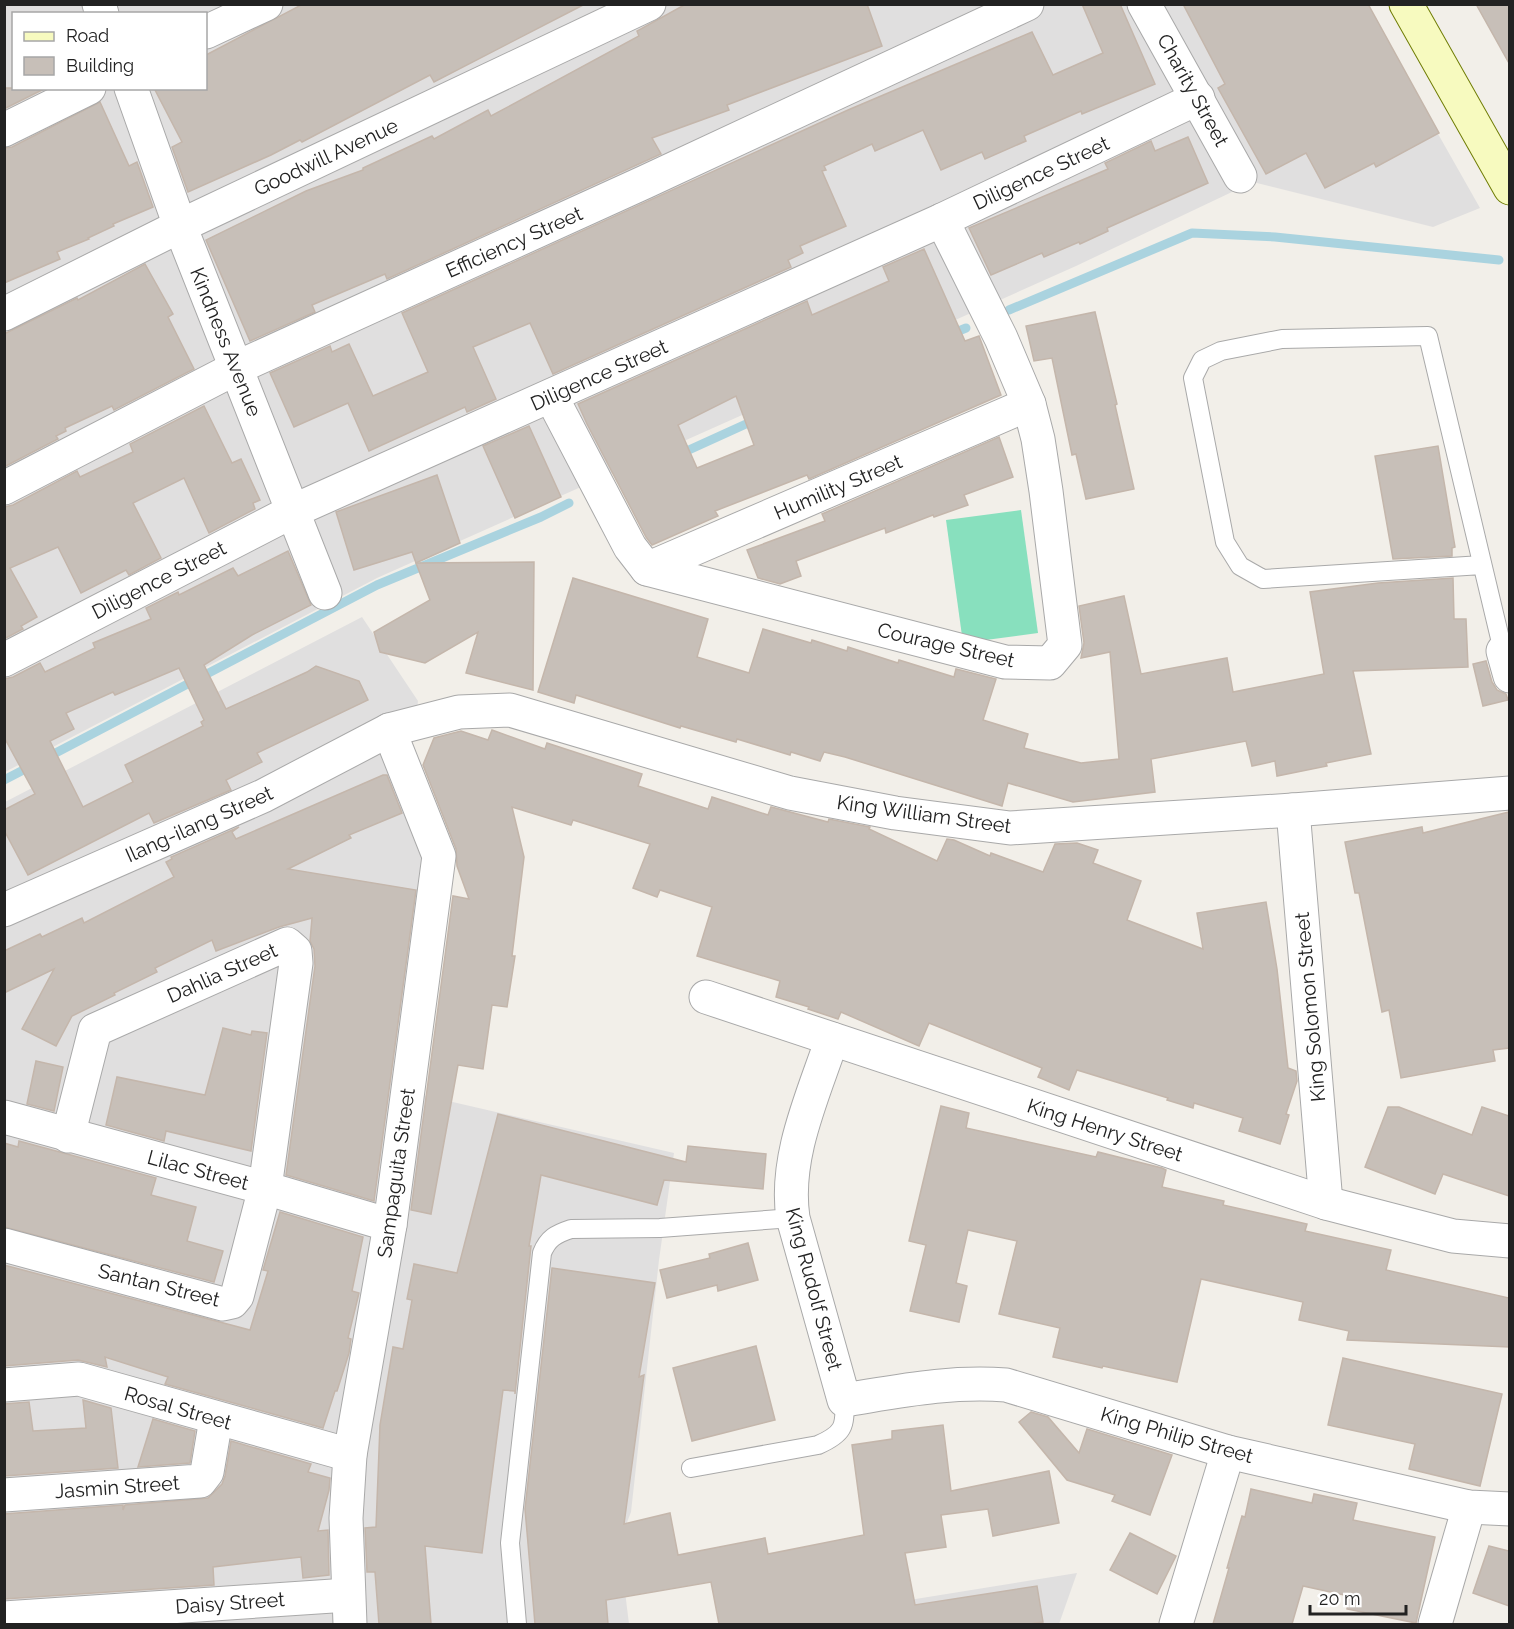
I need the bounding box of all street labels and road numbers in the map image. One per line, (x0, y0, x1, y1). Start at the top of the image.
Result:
street label: Charity Street (1152, 29, 1234, 151)
street label: Goodwill Avenue (250, 113, 402, 201)
street label: Diligence Street (969, 131, 1113, 215)
street label: Efficiency Street (442, 201, 586, 283)
street label: Kindness Avenue (185, 264, 267, 420)
street label: Diligence Street (527, 334, 671, 416)
street label: Humility Street (770, 449, 906, 525)
street label: Diligence Street (88, 536, 230, 624)
street label: Courage Street (875, 618, 1017, 673)
street label: Ilang-ilang Street (121, 781, 277, 867)
street label: King William Street (835, 790, 1013, 838)
street label: King Solomon Street (1290, 911, 1330, 1103)
street label: Dahlia Street (163, 938, 281, 1008)
street label: Sampaguita Street (372, 1086, 420, 1260)
street label: King Henry Street (1024, 1094, 1186, 1167)
street label: Lilac Street (145, 1145, 252, 1195)
street label: King Rudolf Street (781, 1205, 847, 1373)
street label: Santan Street (96, 1258, 223, 1312)
street label: Rosal Street (122, 1381, 235, 1435)
street label: King Philip Street (1098, 1402, 1256, 1468)
street label: Jasmin Street (54, 1471, 180, 1503)
street label: Daisy Street (174, 1587, 286, 1619)

